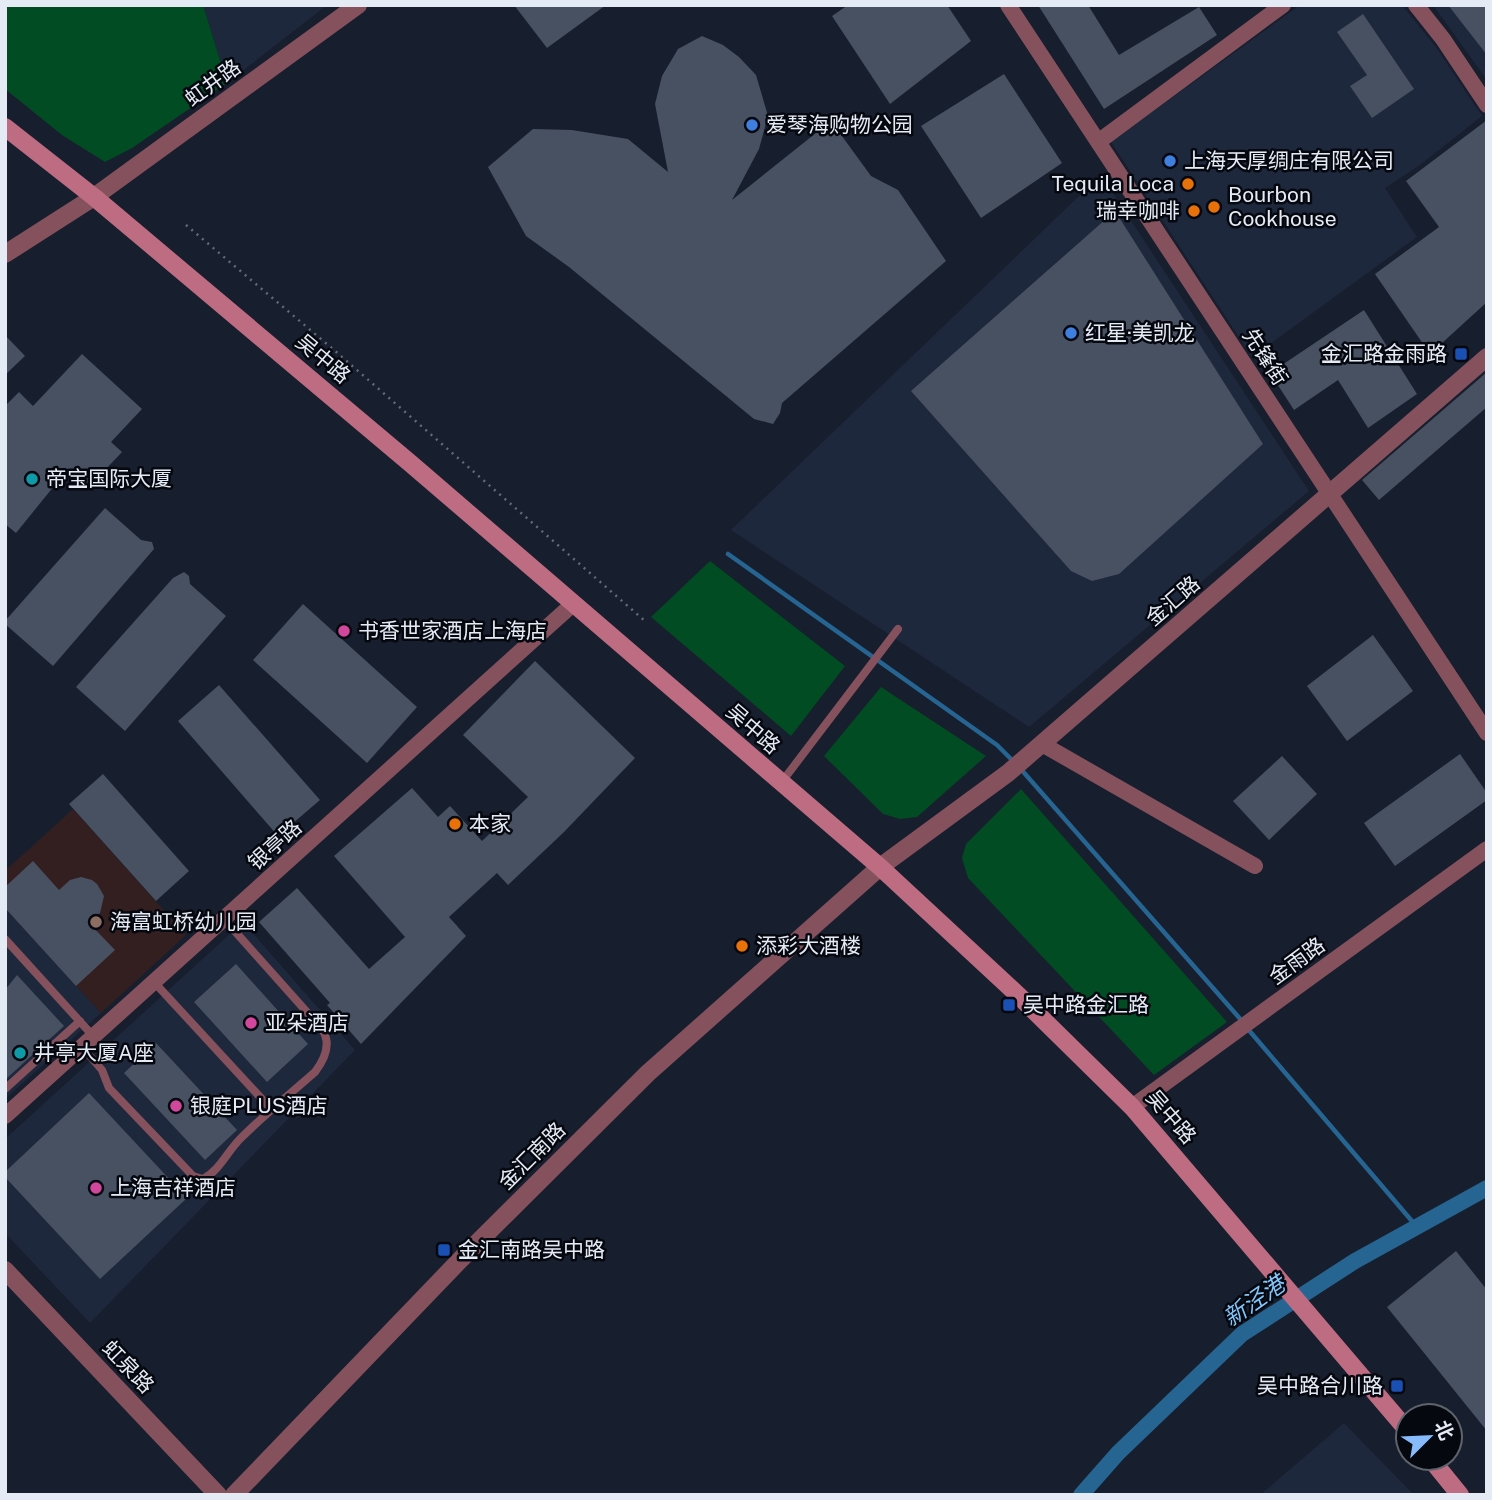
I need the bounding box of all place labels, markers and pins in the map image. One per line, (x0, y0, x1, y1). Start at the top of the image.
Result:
place label: 爱琴海购物公园 (766, 112, 913, 137)
marker: 爱琴海购物公园 (744, 117, 760, 133)
place label: 上海天厚绸庄有限公司 (1184, 148, 1394, 173)
marker: 上海天厚绸庄有限公司 (1162, 153, 1178, 169)
place label: Tequila Loca (1051, 171, 1174, 196)
marker: Tequila Loca (1180, 176, 1196, 192)
place label: Bourbon Cookhouse (1228, 182, 1337, 231)
place label: 瑞幸咖啡 (1096, 198, 1180, 223)
marker: Bourbon Cookhouse (1206, 199, 1222, 215)
marker: 瑞幸咖啡 (1186, 203, 1202, 219)
place label: 红星·美凯龙 (1085, 320, 1195, 345)
marker: 红星·美凯龙 (1063, 325, 1079, 341)
place label: 金汇路金雨路 (1321, 341, 1447, 366)
marker: 金汇路金雨路 (1453, 346, 1469, 362)
place label: 帝宝国际大厦 (46, 466, 172, 491)
marker: 帝宝国际大厦 (24, 471, 40, 487)
place label: 书香世家酒店上海店 (358, 618, 547, 643)
marker: 书香世家酒店上海店 (336, 623, 352, 639)
place label: 本家 (469, 811, 511, 836)
marker: 本家 (447, 816, 463, 832)
place label: 海富虹桥幼儿园 (110, 909, 257, 934)
marker: 海富虹桥幼儿园 (88, 914, 104, 930)
place label: 添彩大酒楼 (756, 933, 861, 958)
marker: 添彩大酒楼 (734, 938, 750, 954)
place label: 吴中路金汇路 (1023, 992, 1149, 1017)
marker: 吴中路金汇路 (1001, 997, 1017, 1013)
place label: 亚朵酒店 (265, 1010, 349, 1035)
marker: 亚朵酒店 (243, 1015, 259, 1031)
place label: 井亭大厦A座 (34, 1040, 154, 1065)
marker: 井亭大厦A座 (12, 1045, 28, 1061)
place label: 银庭PLUS酒店 (190, 1093, 328, 1118)
marker: 银庭PLUS酒店 (168, 1098, 184, 1114)
place label: 上海吉祥酒店 (110, 1175, 236, 1200)
marker: 上海吉祥酒店 (88, 1180, 104, 1196)
place label: 金汇南路吴中路 (458, 1237, 605, 1262)
marker: 金汇南路吴中路 (436, 1242, 452, 1258)
place label: 吴中路合川路 (1257, 1373, 1383, 1398)
marker: 吴中路合川路 (1389, 1378, 1405, 1394)

